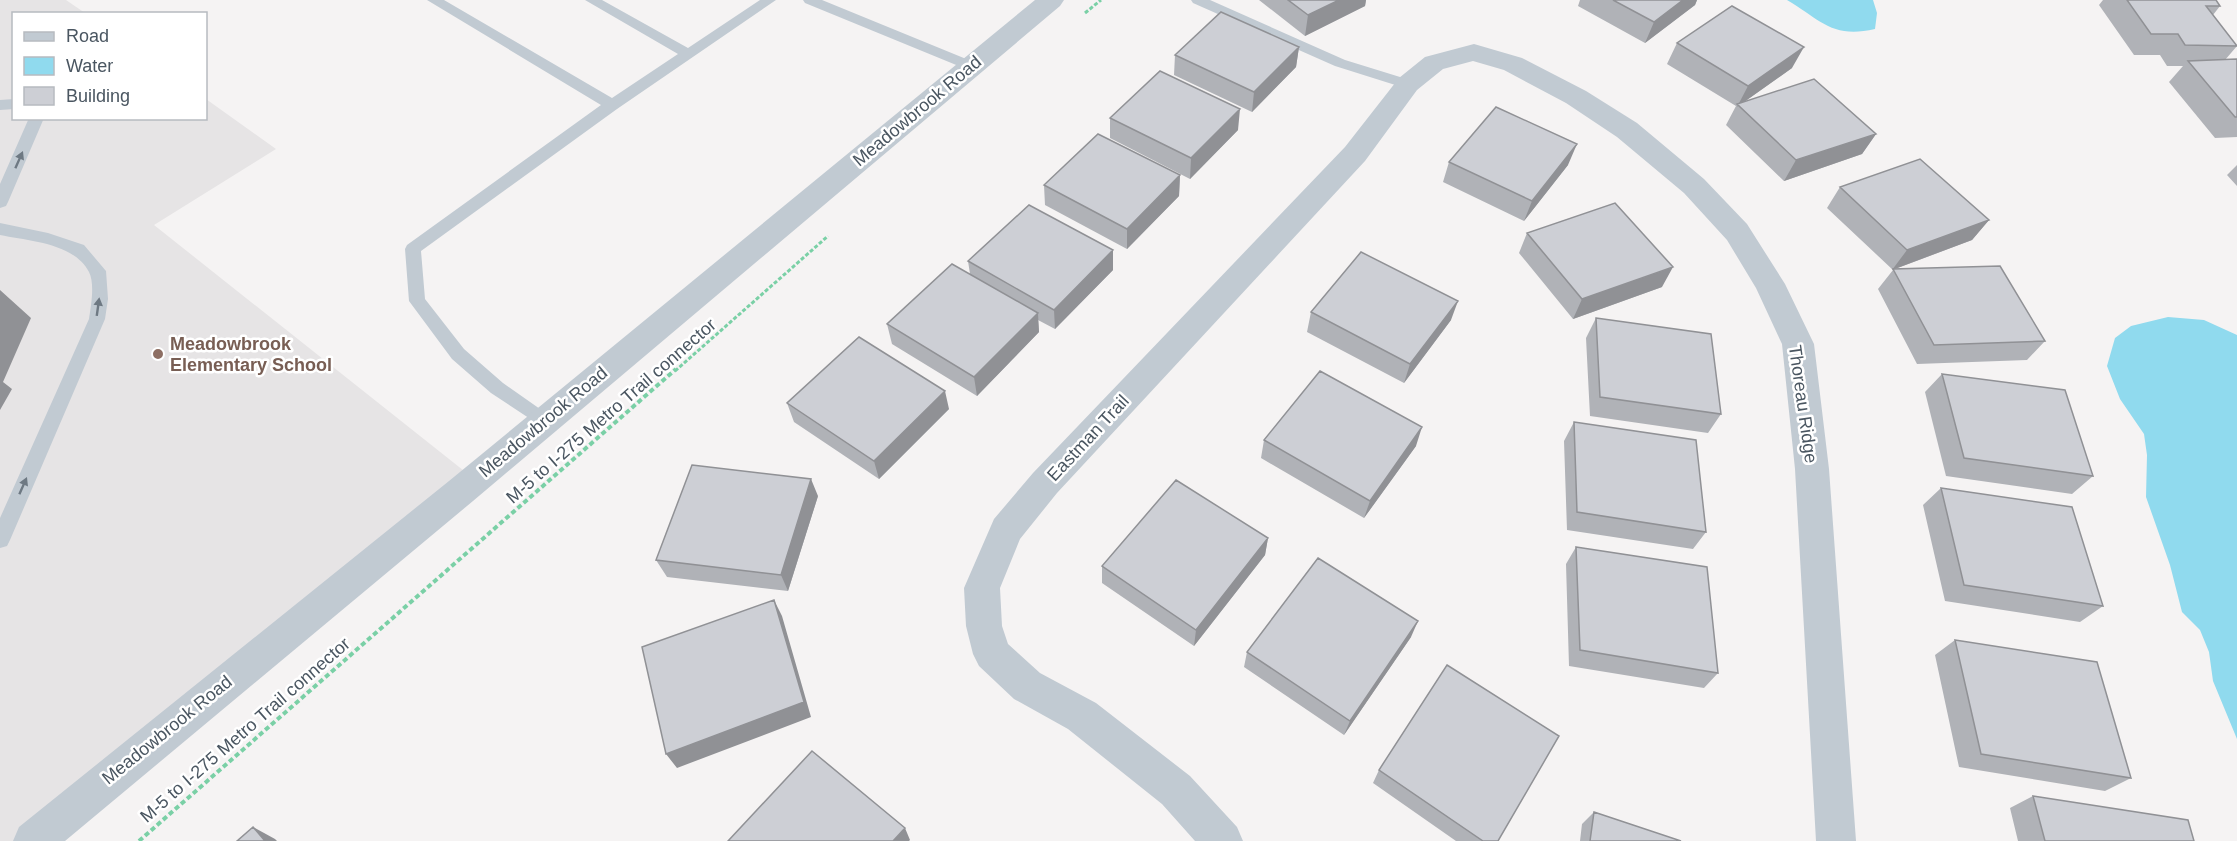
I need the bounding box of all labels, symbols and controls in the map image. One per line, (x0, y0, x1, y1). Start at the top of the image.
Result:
legend (12, 12, 207, 120)
text: Road (66, 26, 109, 46)
street label: Meadowbrook Road (849, 52, 985, 170)
text: Water (66, 56, 113, 76)
text: Building (66, 86, 130, 106)
one-way arrow (14, 152, 23, 169)
one-way arrow (94, 297, 103, 316)
street label: M-5 to I-275 Metro Trail connector (502, 315, 720, 507)
place label: Meadowbrook Elementary School (170, 334, 332, 375)
street label: Thoreau Ridge (1785, 344, 1821, 464)
marker: Meadowbrook Elementary School (151, 347, 165, 361)
street label: Meadowbrook Road (475, 363, 611, 481)
street label: Eastman Trail (1043, 391, 1133, 485)
one-way arrow (19, 478, 28, 495)
street label: M-5 to I-275 Metro Trail connector (136, 634, 354, 826)
street label: Meadowbrook Road (98, 672, 236, 788)

